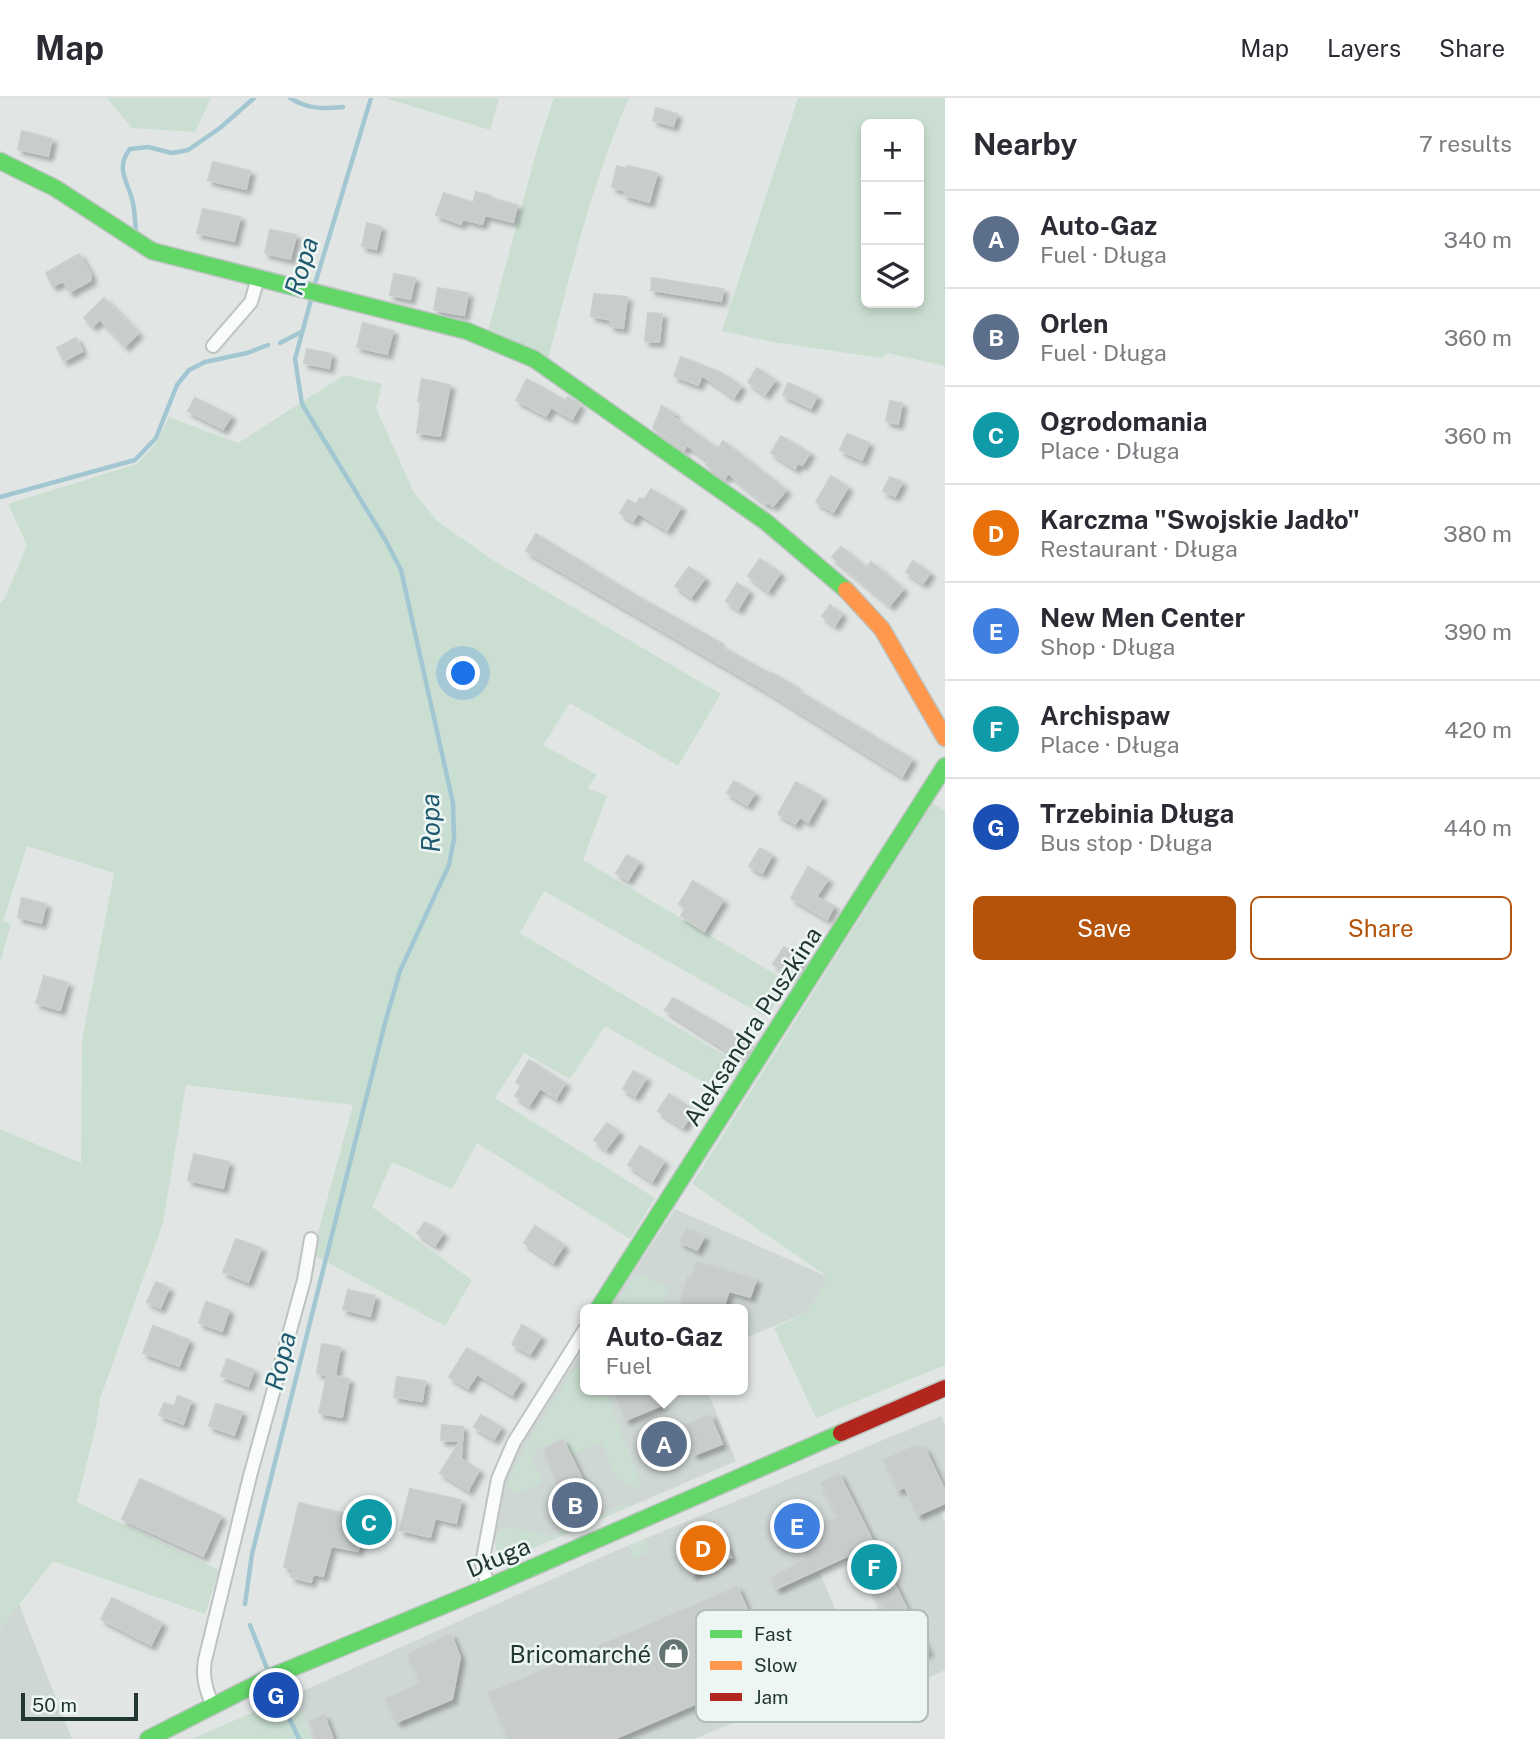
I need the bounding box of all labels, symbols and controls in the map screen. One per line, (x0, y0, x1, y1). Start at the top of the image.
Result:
text: Map (35, 29, 104, 67)
text: Map (1240, 34, 1289, 62)
text: Layers (1327, 34, 1401, 62)
text: Share (1439, 34, 1505, 62)
map controls (861, 119, 924, 308)
button: + (861, 119, 924, 182)
text: Nearby (973, 126, 1077, 162)
text: 7 results (1419, 130, 1512, 157)
button: − (861, 182, 924, 245)
text: Auto-Gaz (1040, 210, 1157, 241)
text: A (988, 226, 1004, 253)
text: 340 m (1444, 226, 1512, 253)
water label: Ropa (278, 233, 324, 299)
text: Fuel · Długa (1040, 241, 1167, 268)
button: layers (861, 245, 924, 308)
text: Orlen (1040, 308, 1108, 339)
text: B (988, 324, 1004, 351)
text: 360 m (1444, 324, 1512, 351)
text: Fuel · Długa (1040, 339, 1167, 366)
text: Ogrodomania (1040, 406, 1207, 437)
text: C (988, 422, 1004, 449)
text: 360 m (1444, 422, 1512, 449)
text: Place · Długa (1040, 437, 1180, 464)
text: Karczma "Swojskie Jadło" (1040, 504, 1360, 535)
text: D (988, 520, 1004, 547)
text: 380 m (1443, 520, 1512, 547)
text: Restaurant · Długa (1040, 535, 1238, 562)
text: New Men Center (1040, 602, 1245, 633)
text: E (989, 618, 1003, 645)
text: 390 m (1444, 618, 1512, 645)
text: Shop · Długa (1040, 633, 1175, 660)
your location (446, 656, 480, 690)
text: Archispaw (1040, 700, 1170, 731)
text: F (989, 716, 1003, 743)
text: 420 m (1444, 716, 1512, 743)
text: Place · Długa (1040, 731, 1180, 758)
water label: Ropa (414, 793, 446, 853)
text: Trzebinia Długa (1040, 798, 1234, 829)
text: G (987, 814, 1005, 841)
text: 440 m (1444, 814, 1512, 841)
text: Bus stop · Długa (1040, 829, 1212, 856)
button: Save (973, 896, 1236, 960)
button: Share (1250, 896, 1512, 960)
street label: Aleksandra Puszkina (677, 921, 827, 1131)
popup (580, 1304, 748, 1395)
text: Auto-Gaz (605, 1321, 723, 1352)
water label: Ropa (258, 1328, 302, 1394)
text: Fuel (605, 1352, 652, 1379)
pin: A (641, 1418, 687, 1470)
pin: B (552, 1479, 598, 1531)
pin: C (346, 1496, 392, 1548)
pin: E (774, 1500, 820, 1552)
pin: D (680, 1522, 726, 1574)
street label: Długa (462, 1531, 534, 1583)
pin: F (851, 1541, 897, 1593)
legend (696, 1610, 928, 1722)
text: Fast (754, 1623, 792, 1645)
shop icon: Bricomarché (657, 1637, 691, 1671)
place label: Bricomarché (510, 1640, 651, 1668)
text: Slow (754, 1654, 798, 1676)
pin: G (253, 1669, 299, 1721)
text: Jam (754, 1686, 788, 1708)
scale bar (21, 1690, 138, 1722)
text: 50 m (32, 1694, 77, 1716)

